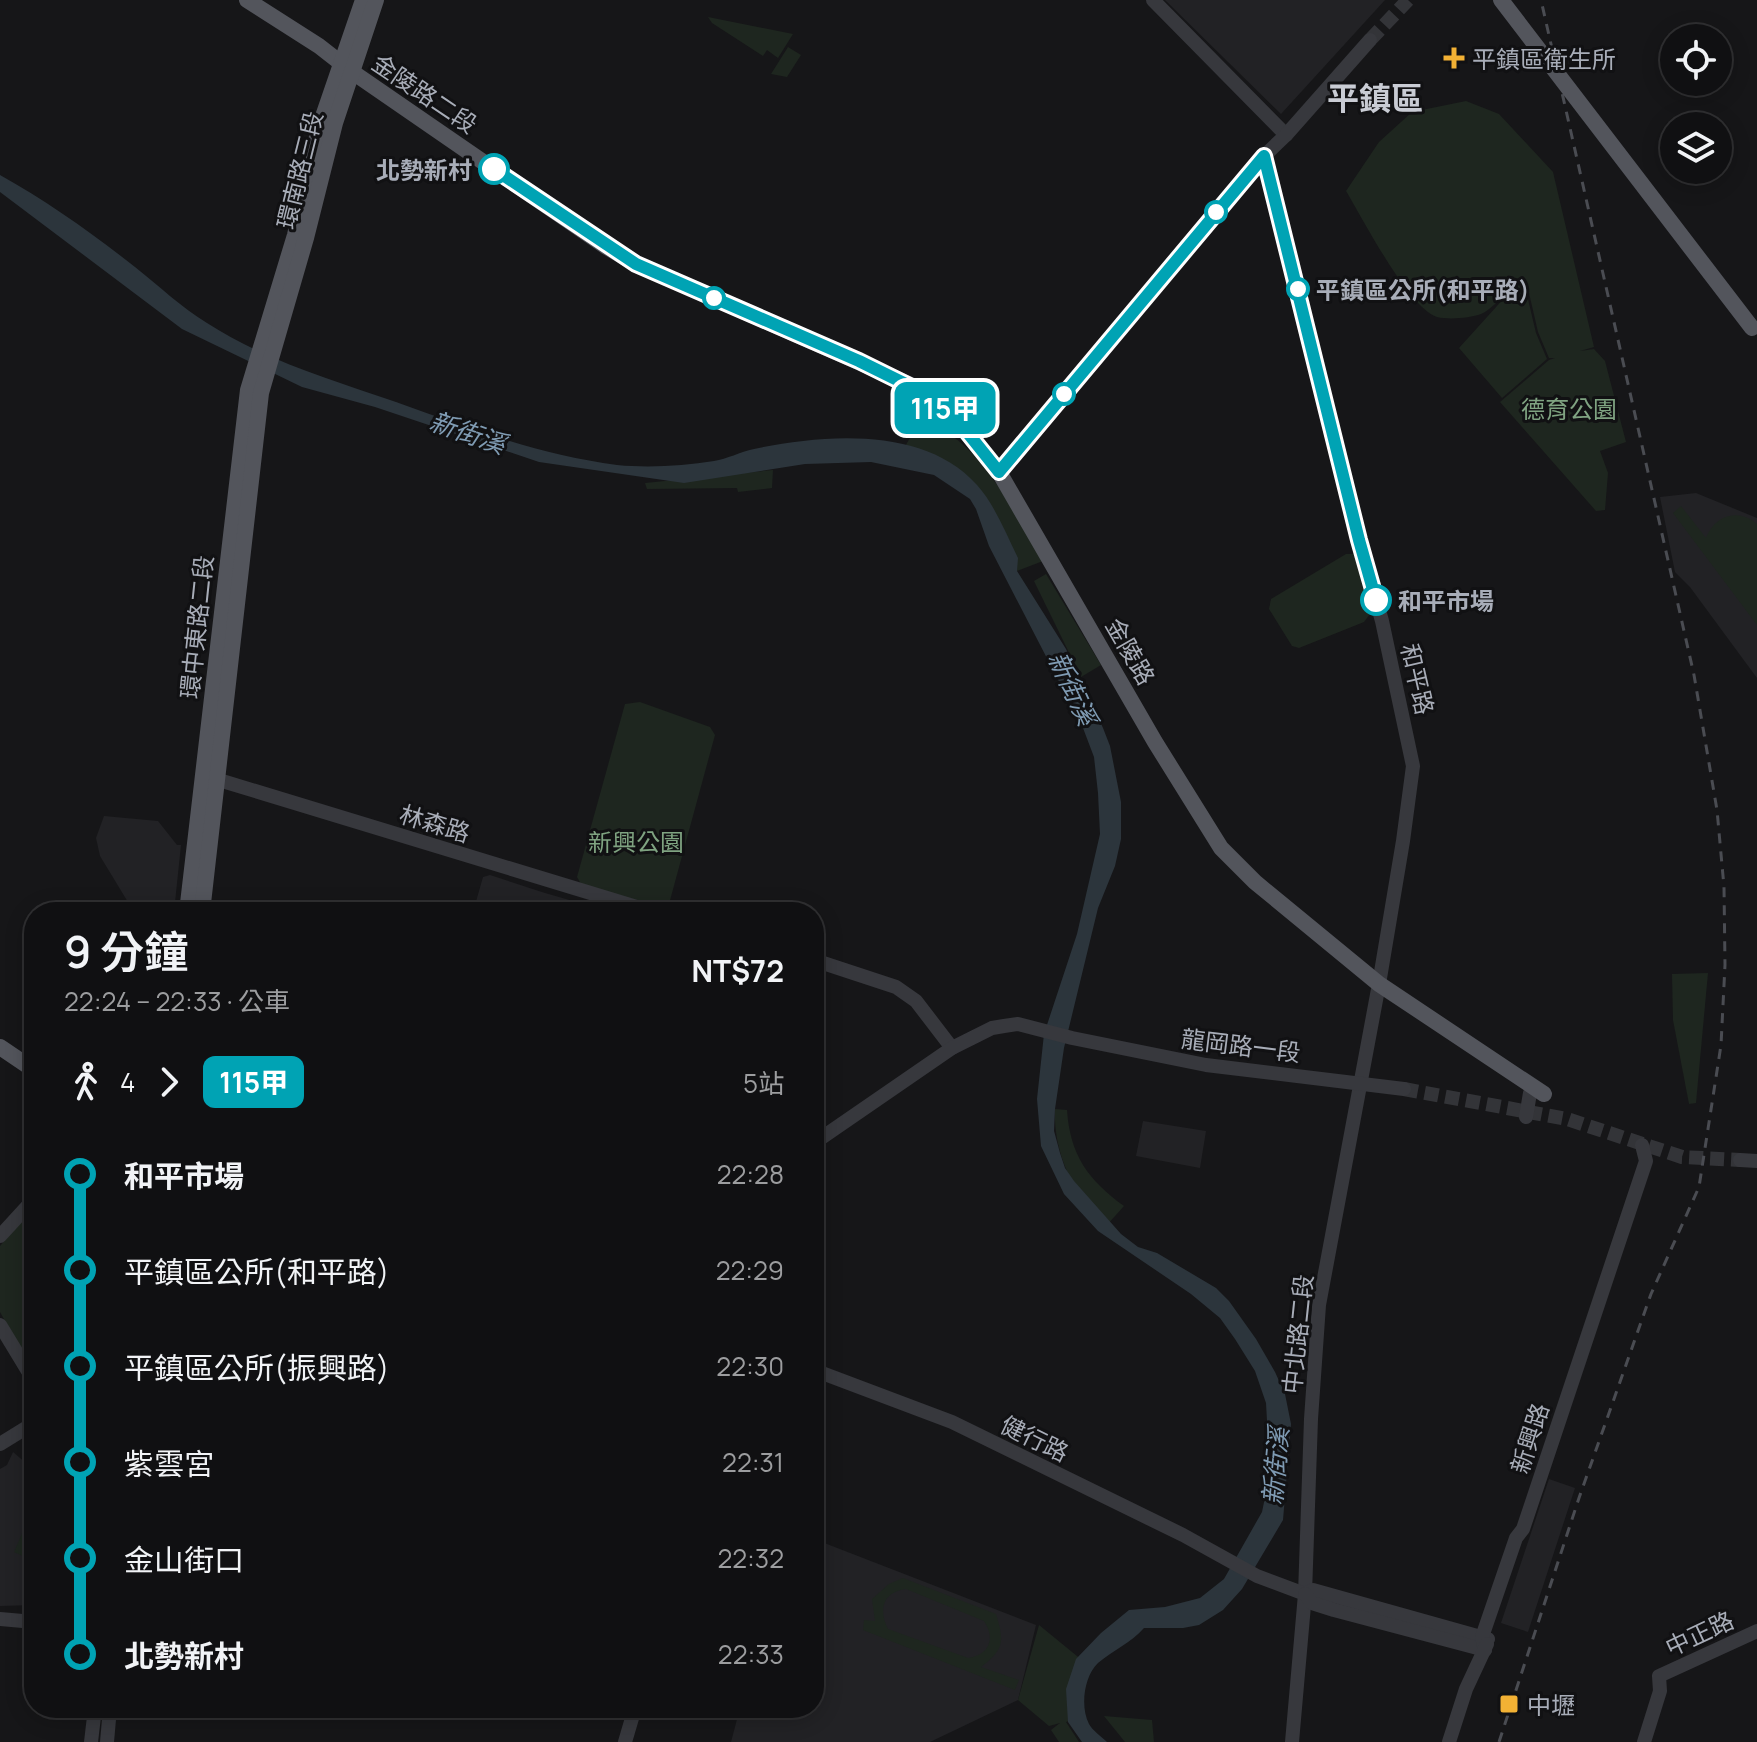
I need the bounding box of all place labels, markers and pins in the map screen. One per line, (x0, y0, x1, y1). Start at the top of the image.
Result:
place label: 平鎮區衛生所 (1472, 42, 1616, 75)
marker: 平鎮區衛生所 (1443, 47, 1465, 69)
place label: 北勢新村 (376, 153, 472, 186)
marker: 北勢新村 (479, 154, 509, 184)
unlabelled marker (1205, 201, 1227, 223)
place label: 平鎮區公所(和平路) (1316, 273, 1530, 306)
marker: 平鎮區公所(和平路) (1287, 278, 1309, 300)
unlabelled marker (703, 287, 725, 309)
unlabelled marker (1053, 383, 1075, 405)
place label: 和平市場 (1398, 584, 1494, 617)
marker: 和平市場 (1361, 585, 1391, 615)
place label: 中壢 (1527, 1688, 1575, 1721)
marker: 中壢 (1498, 1693, 1520, 1715)

